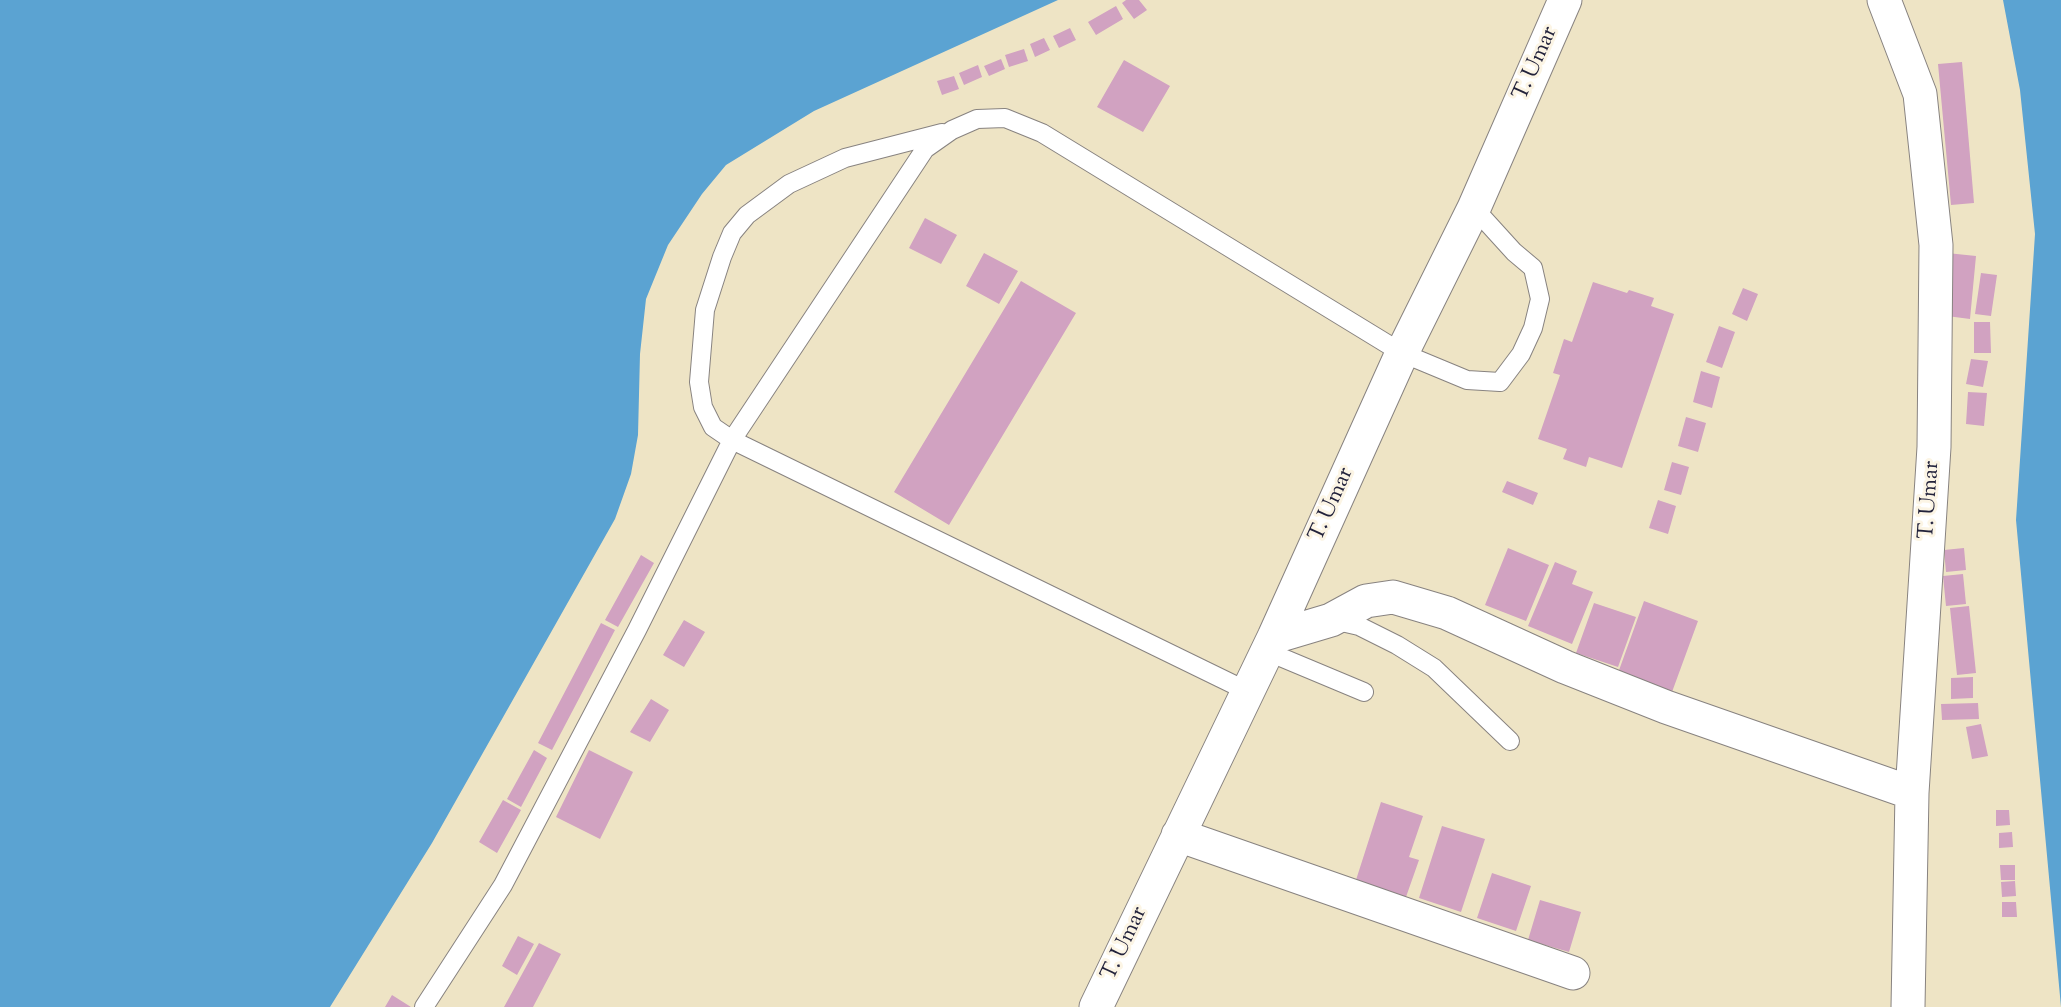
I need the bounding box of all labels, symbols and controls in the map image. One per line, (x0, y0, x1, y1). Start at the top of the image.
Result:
street label: T. Umar (1509, 23, 1565, 105)
street label: T. Umar (1915, 460, 1947, 540)
street label: T. Umar (1305, 464, 1361, 546)
street label: T. Umar (1098, 903, 1154, 985)

